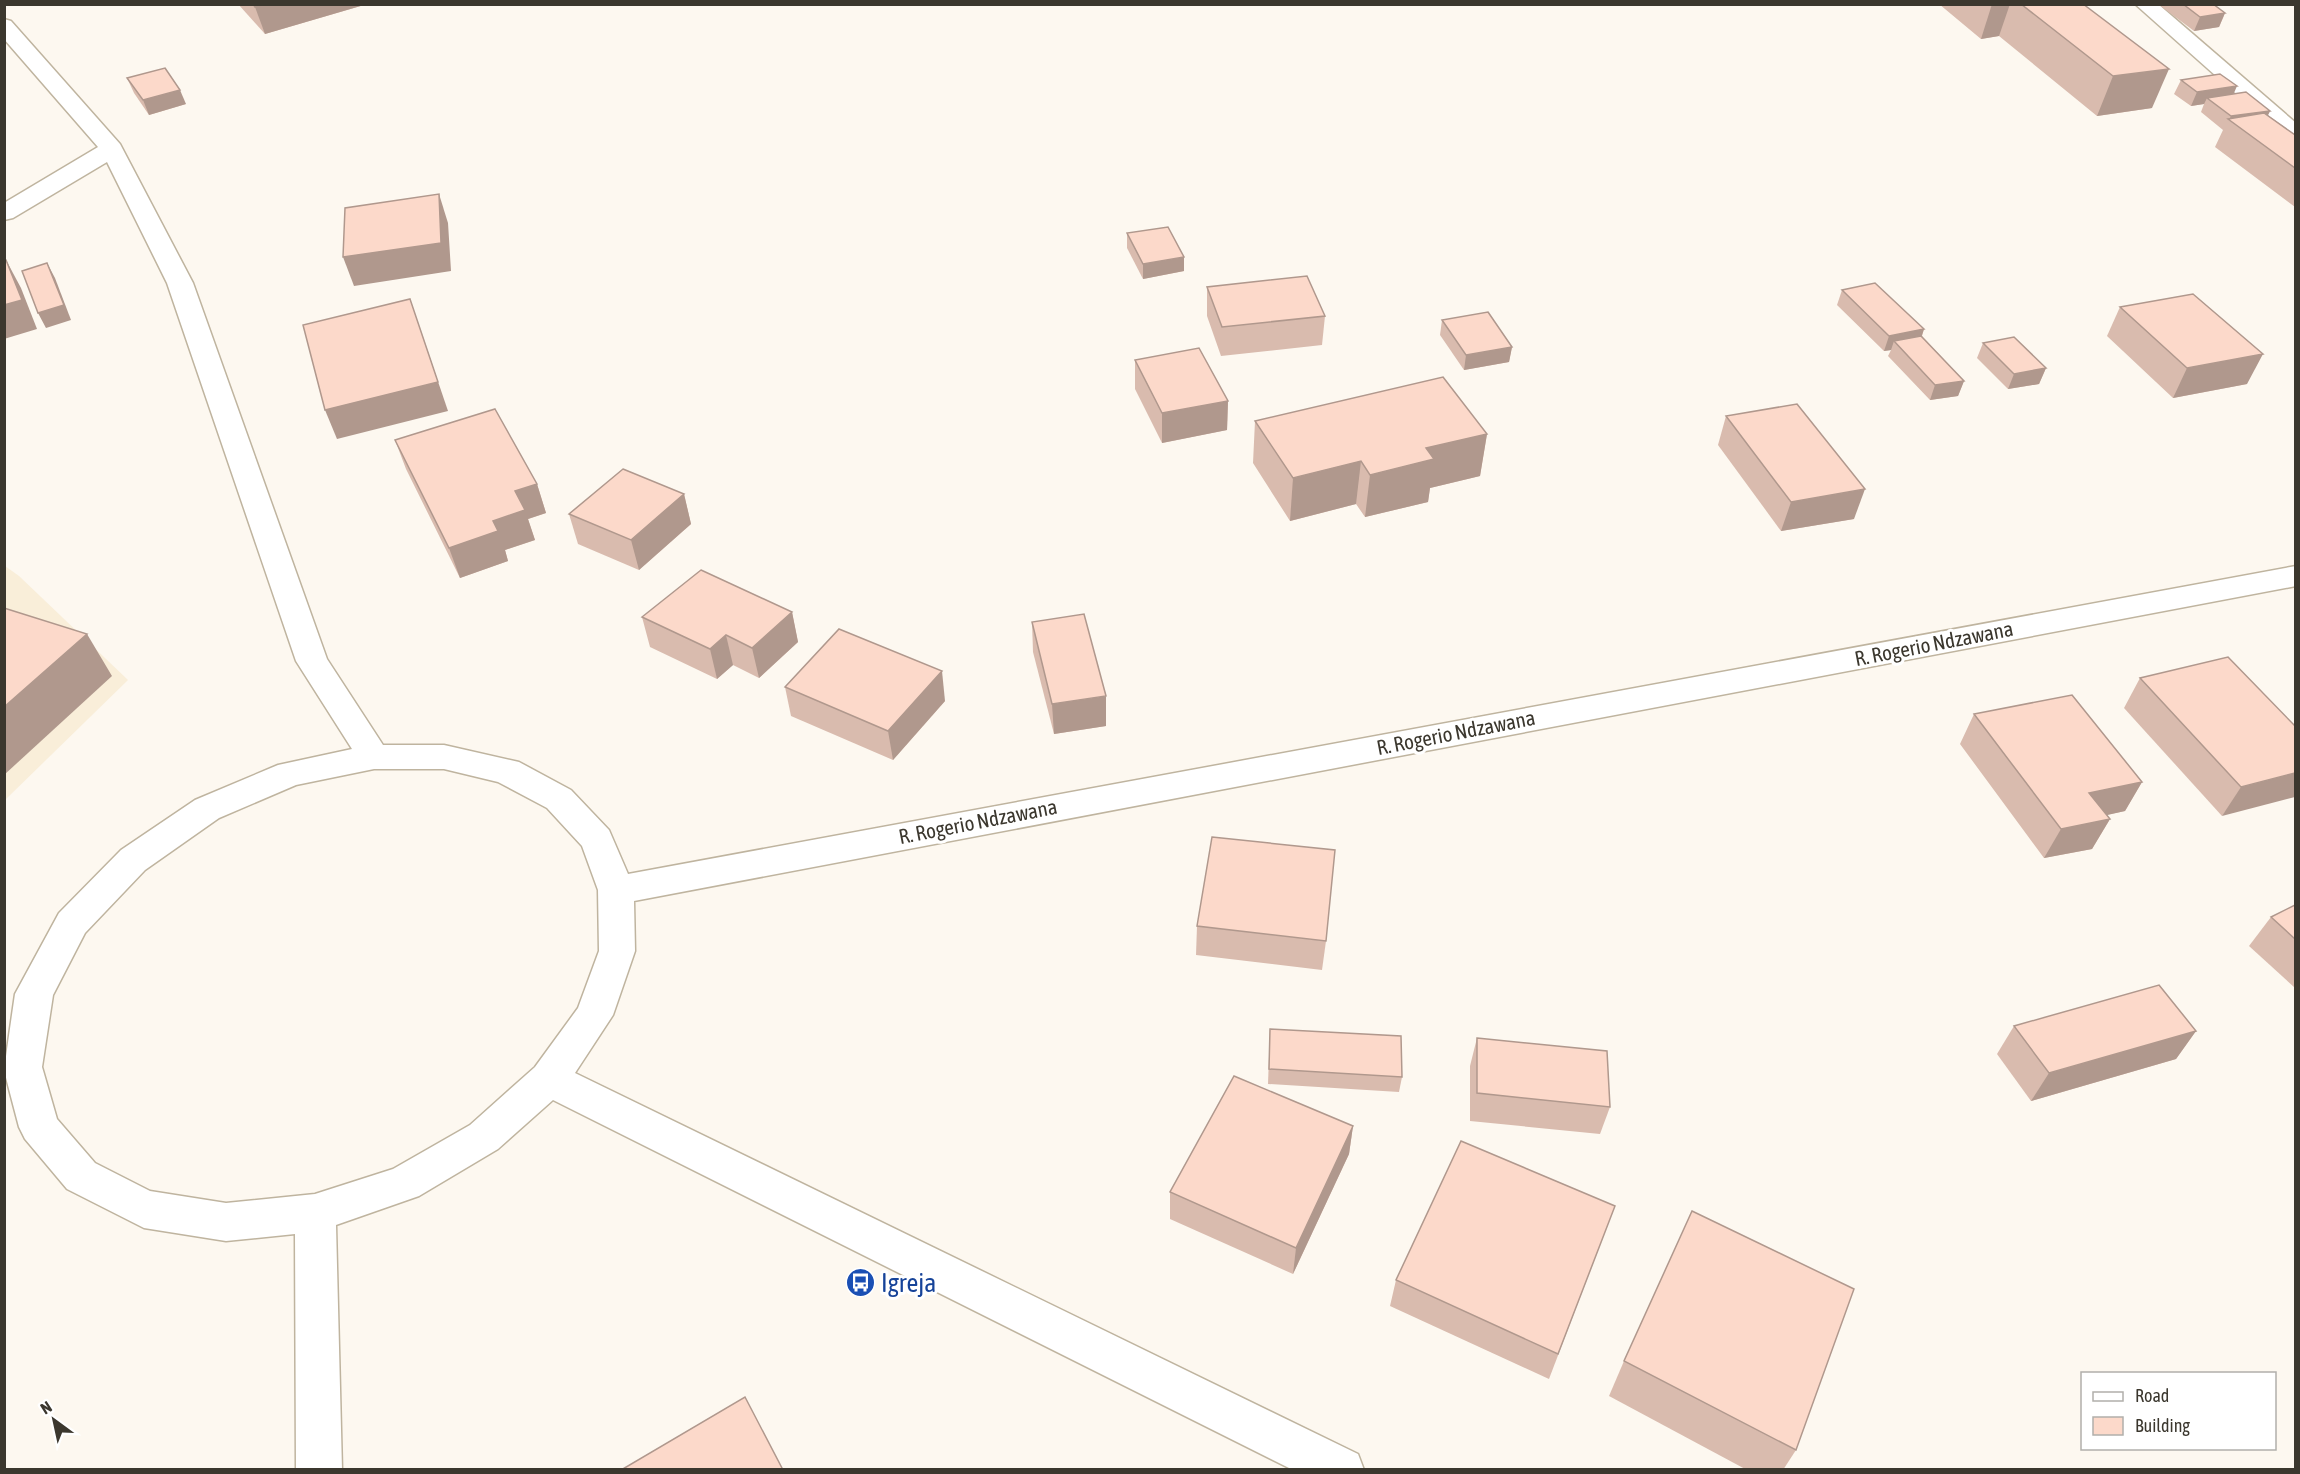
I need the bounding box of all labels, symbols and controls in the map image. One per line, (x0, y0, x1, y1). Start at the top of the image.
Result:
street label: R. Rogerio Ndzawana (1852, 616, 2015, 670)
street label: R. Rogerio Ndzawana (1374, 705, 1537, 759)
street label: R. Rogerio Ndzawana (896, 794, 1059, 848)
bus stop icon: Igreja (844, 1267, 876, 1299)
place label: Igreja (881, 1268, 936, 1298)
legend (2081, 1372, 2276, 1450)
text: Road (2135, 1385, 2169, 1406)
north arrow (24, 1390, 84, 1450)
text: N (37, 1397, 55, 1418)
text: Building (2135, 1415, 2190, 1436)

